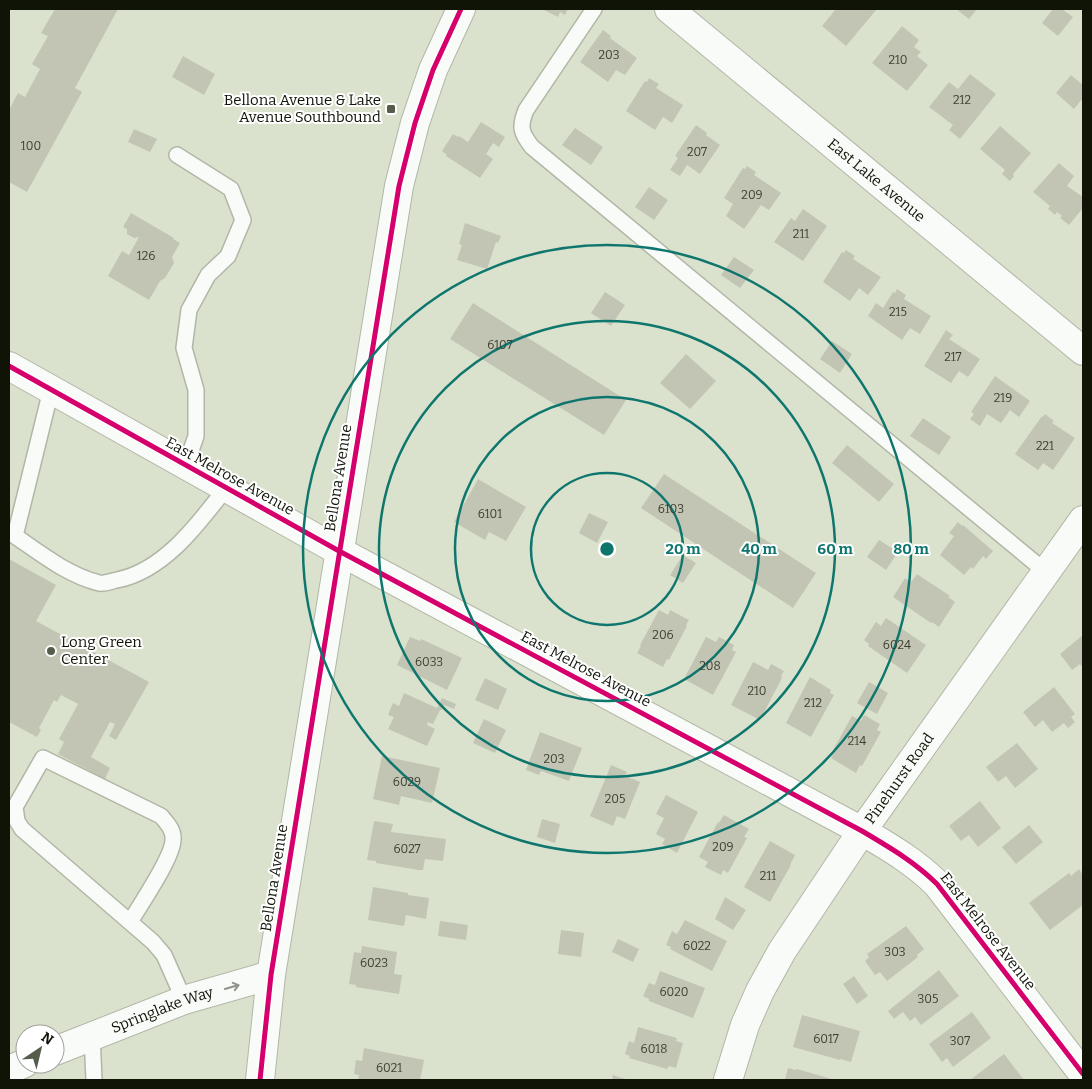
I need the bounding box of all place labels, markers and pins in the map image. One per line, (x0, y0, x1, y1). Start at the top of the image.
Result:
place label: Bellona Avenue & Lake Avenue Southbound (224, 91, 381, 126)
marker: Bellona Avenue & Lake Avenue Southbound (385, 103, 397, 115)
centre of rings (598, 540, 616, 558)
place label: Long Green Center (61, 633, 142, 668)
marker: Long Green Center (45, 645, 57, 657)

